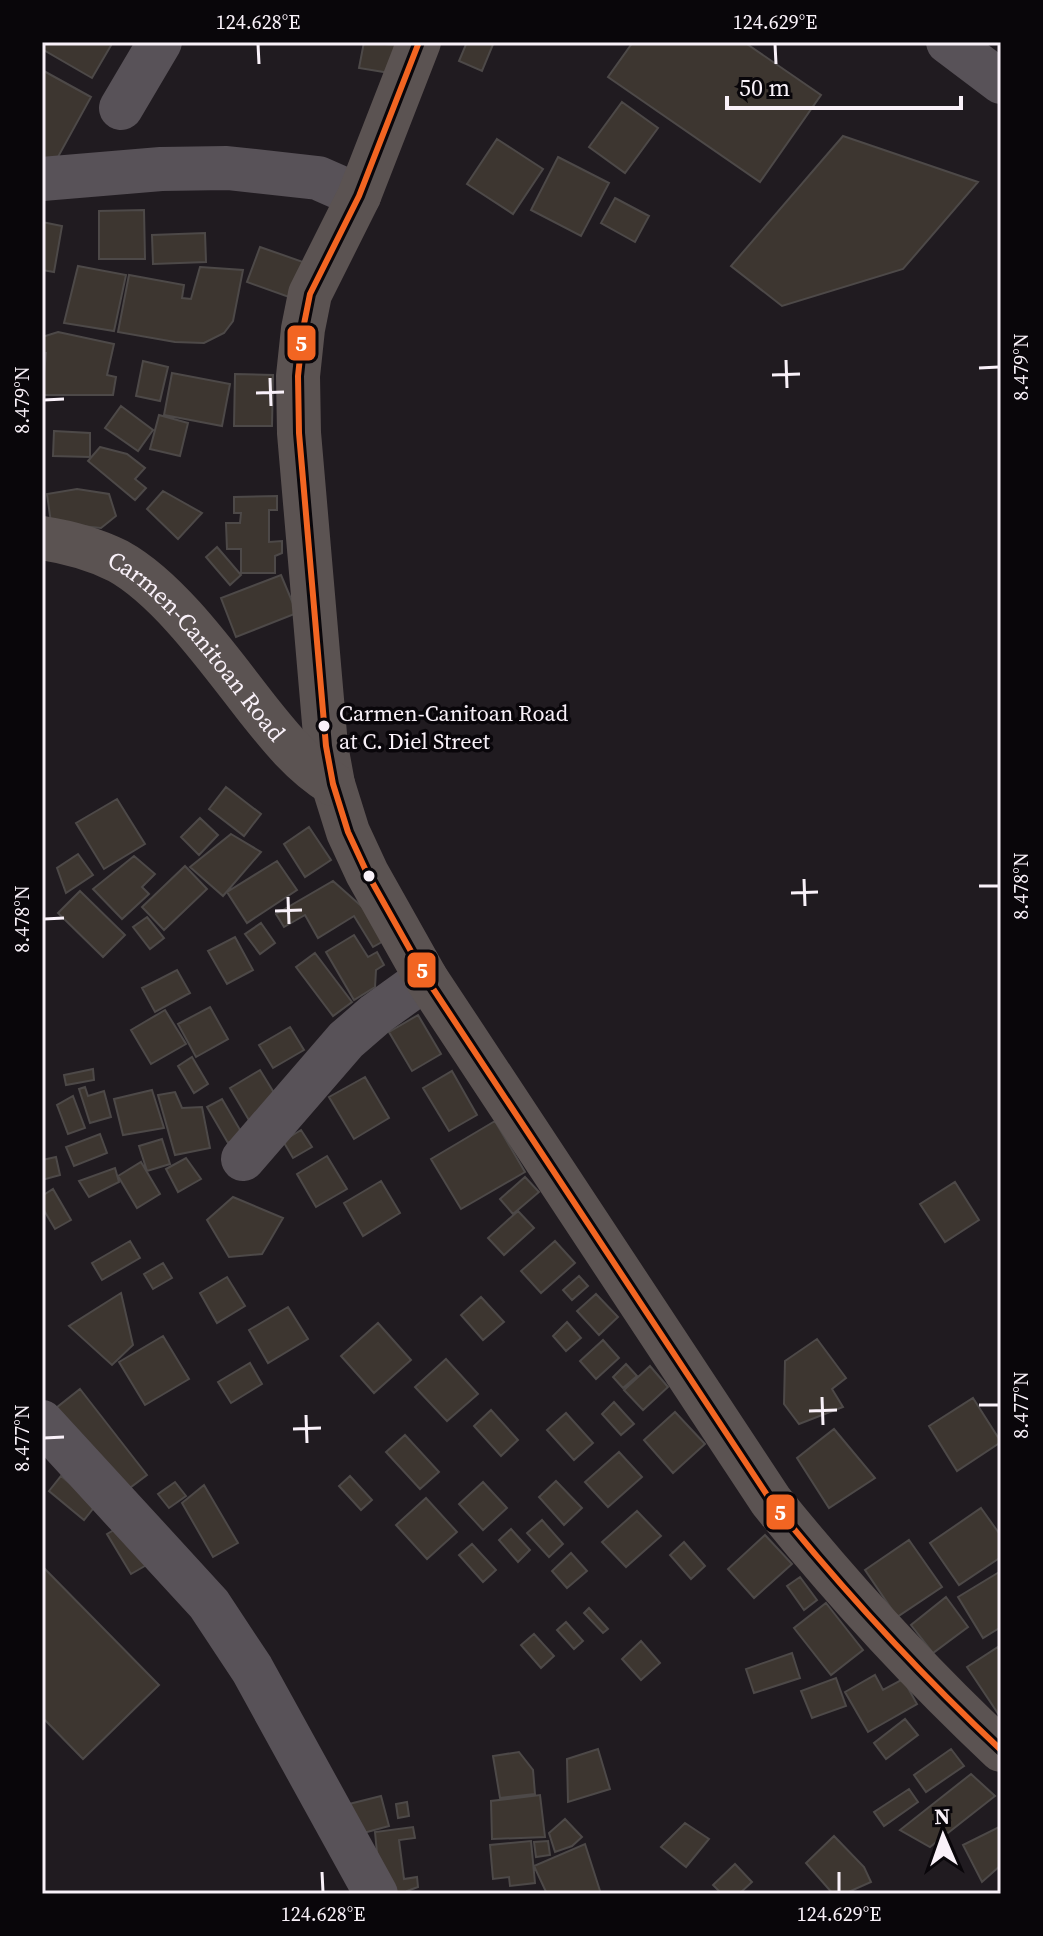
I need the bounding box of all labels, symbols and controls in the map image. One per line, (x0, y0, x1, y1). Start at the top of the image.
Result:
text: 124.628°E (216, 8, 300, 36)
text: 124.629°E (733, 8, 817, 36)
scale bar (727, 60, 961, 110)
text: 50 m (739, 71, 790, 104)
line badge: 5 (286, 324, 317, 362)
text: 5 (295, 328, 307, 358)
text: 8.479°N (1007, 333, 1035, 401)
text: 8.479°N (8, 366, 36, 434)
street label: Carmen-Canitoan Road (103, 542, 294, 748)
place label: Carmen-Canitoan Road at C. Diel Street (339, 698, 569, 756)
marker: Carmen-Canitoan Road at C. Diel Street (316, 718, 332, 734)
text: 8.478°N (1007, 852, 1035, 920)
unlabelled marker (361, 868, 377, 884)
text: 8.478°N (8, 885, 36, 953)
line badge: 5 (406, 951, 437, 989)
text: 5 (416, 955, 428, 985)
text: 8.477°N (1007, 1371, 1035, 1439)
text: 8.477°N (8, 1404, 36, 1472)
line badge: 5 (765, 1493, 796, 1531)
text: 5 (774, 1497, 786, 1527)
north arrow (903, 1796, 983, 1876)
text: N (934, 1801, 951, 1831)
text: 124.628°E (281, 1900, 365, 1928)
text: 124.629°E (797, 1900, 881, 1928)

